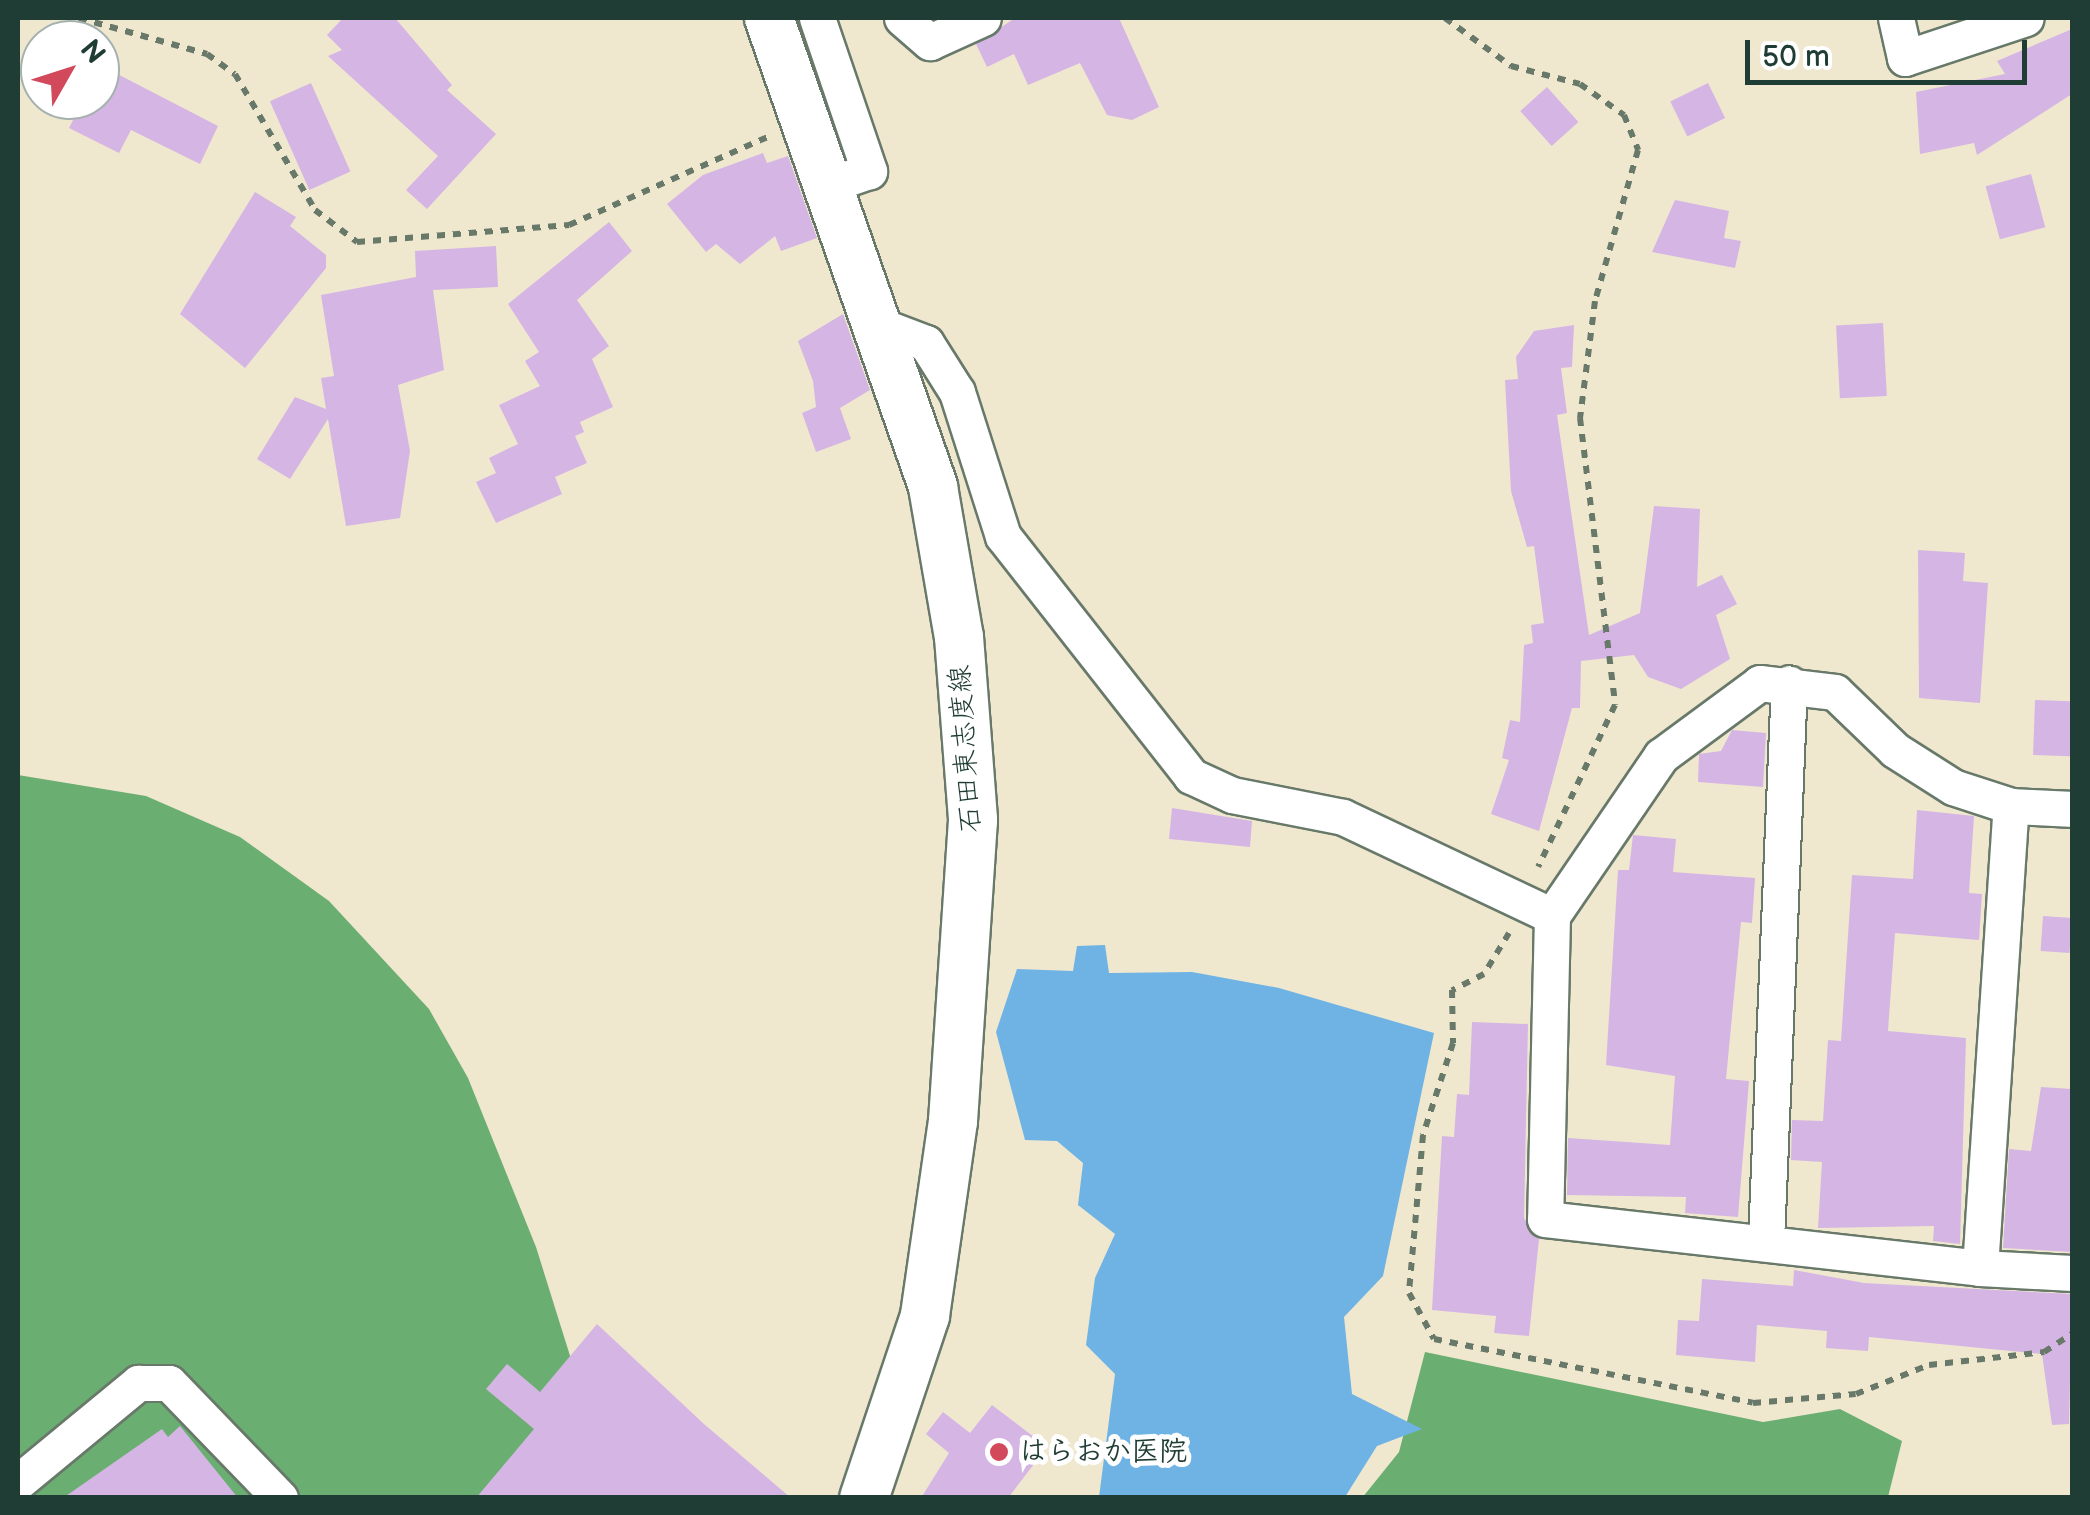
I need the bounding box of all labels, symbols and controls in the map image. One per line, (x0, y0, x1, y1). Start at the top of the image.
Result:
north arrow (20, 20, 120, 120)
scale bar (1750, 20, 2032, 82)
text: N (73, 34, 112, 71)
text: 50 m (1762, 39, 1830, 75)
street label: 石田東志度線 (943, 664, 989, 834)
place label: はらおか医院 (1019, 1435, 1187, 1469)
marker: はらおか医院 (988, 1441, 1010, 1463)

